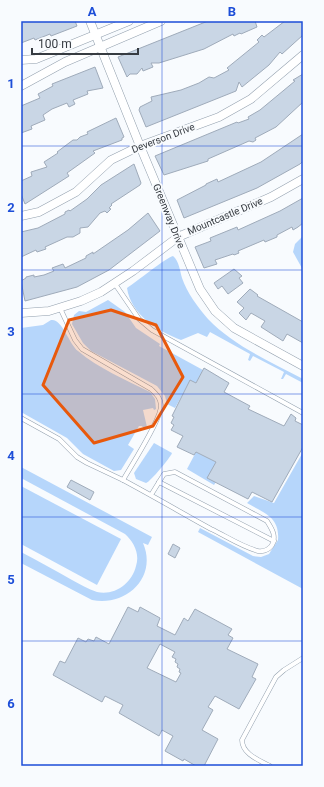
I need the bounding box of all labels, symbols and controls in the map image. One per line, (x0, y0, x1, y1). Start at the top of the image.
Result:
text: A (88, 4, 97, 19)
text: B (228, 4, 236, 19)
scale bar (32, 30, 138, 56)
text: 100 m (38, 37, 72, 51)
text: 1 (7, 76, 15, 91)
street label: Deverson Drive (130, 121, 196, 155)
street label: Greenway Drive (151, 182, 187, 250)
street label: Mountcastle Drive (186, 195, 264, 237)
text: 2 (7, 200, 15, 215)
text: 3 (7, 324, 15, 339)
text: 4 (7, 448, 15, 463)
text: 5 (7, 572, 15, 587)
text: 6 (7, 696, 15, 711)

